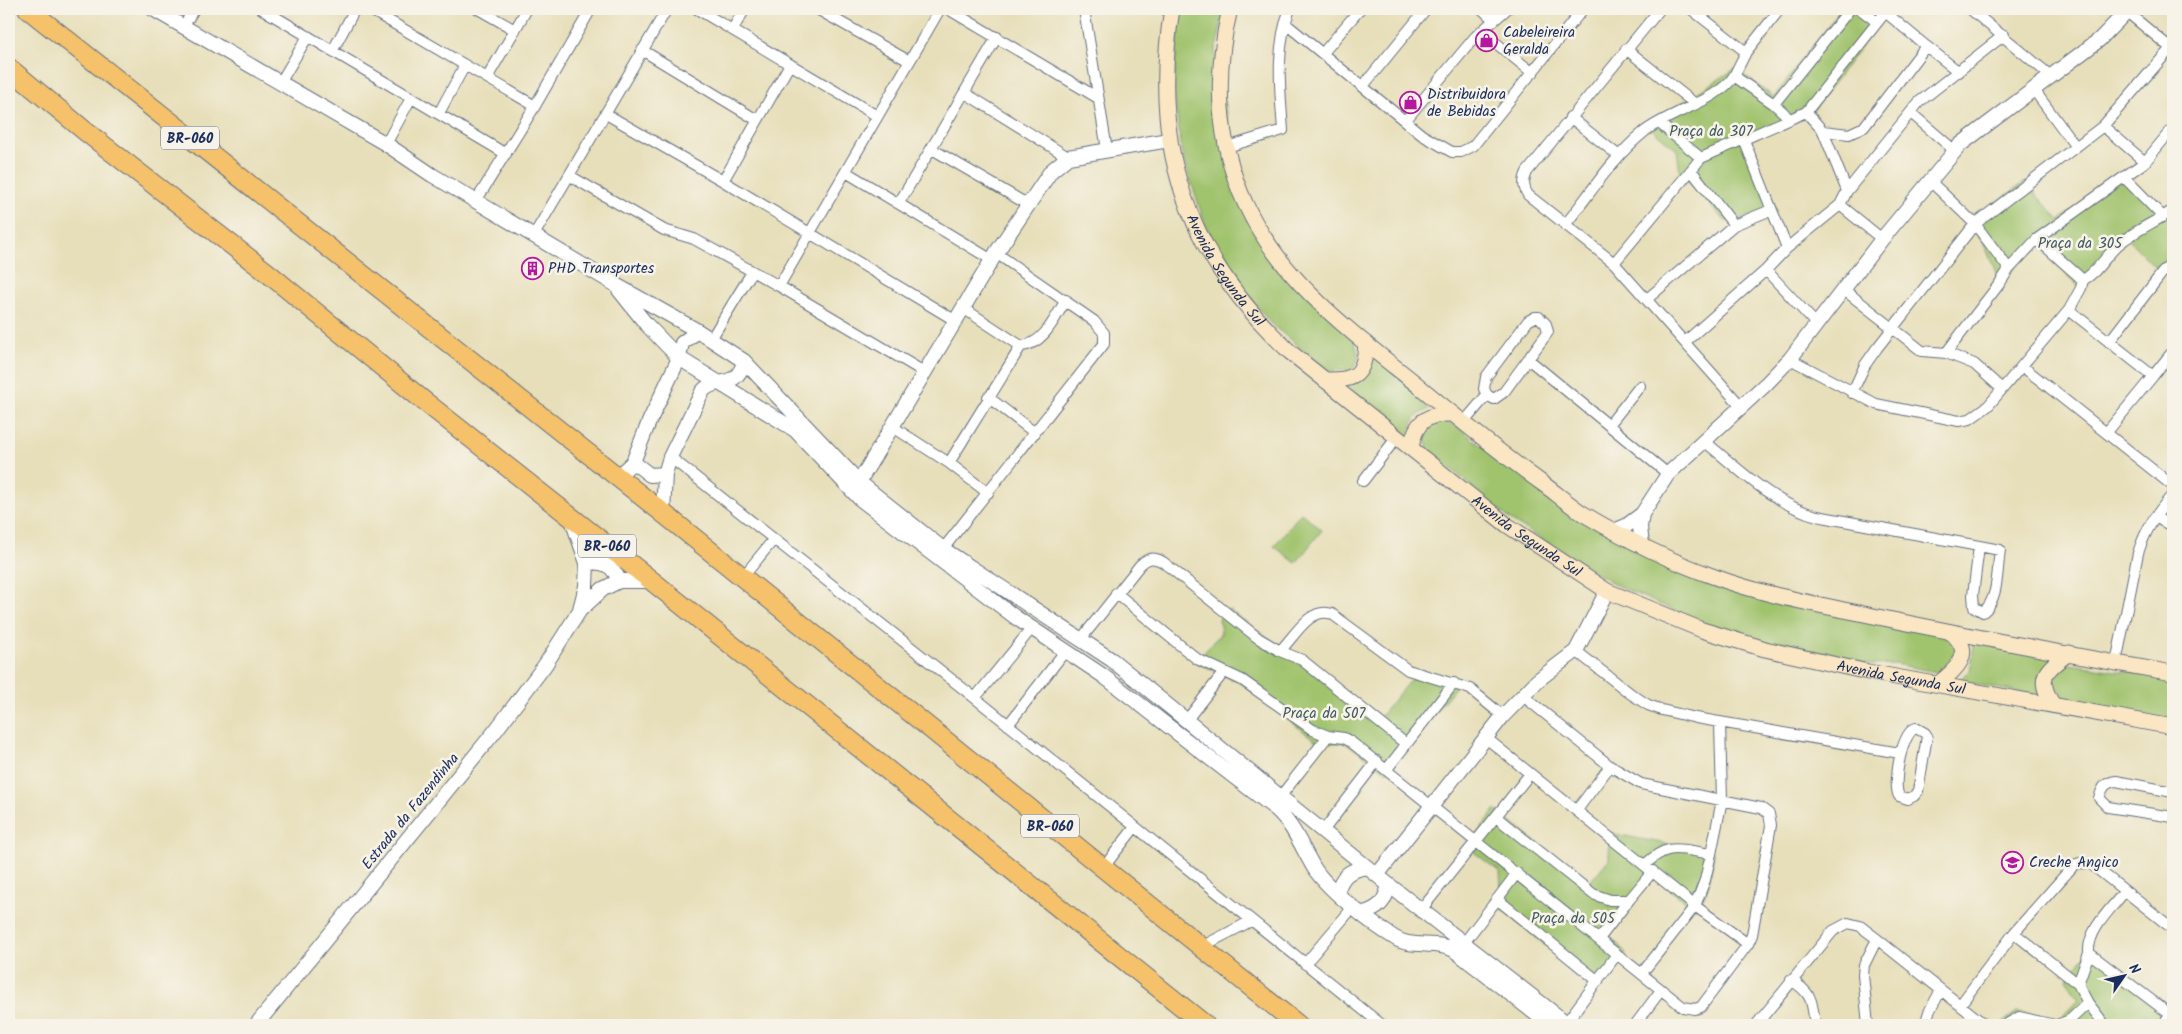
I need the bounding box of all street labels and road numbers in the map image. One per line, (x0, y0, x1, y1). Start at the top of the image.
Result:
road number: BR-060 (161, 126, 219, 150)
street label: Avenida Segunda Sul (1179, 211, 1270, 333)
street label: Avenida Segunda Sul (1465, 490, 1587, 584)
road number: BR-060 (578, 534, 636, 558)
street label: Avenida Segunda Sul (1834, 654, 1968, 702)
street label: Estrada da Fazendinha (356, 748, 466, 875)
road number: BR-060 (1021, 814, 1079, 838)

